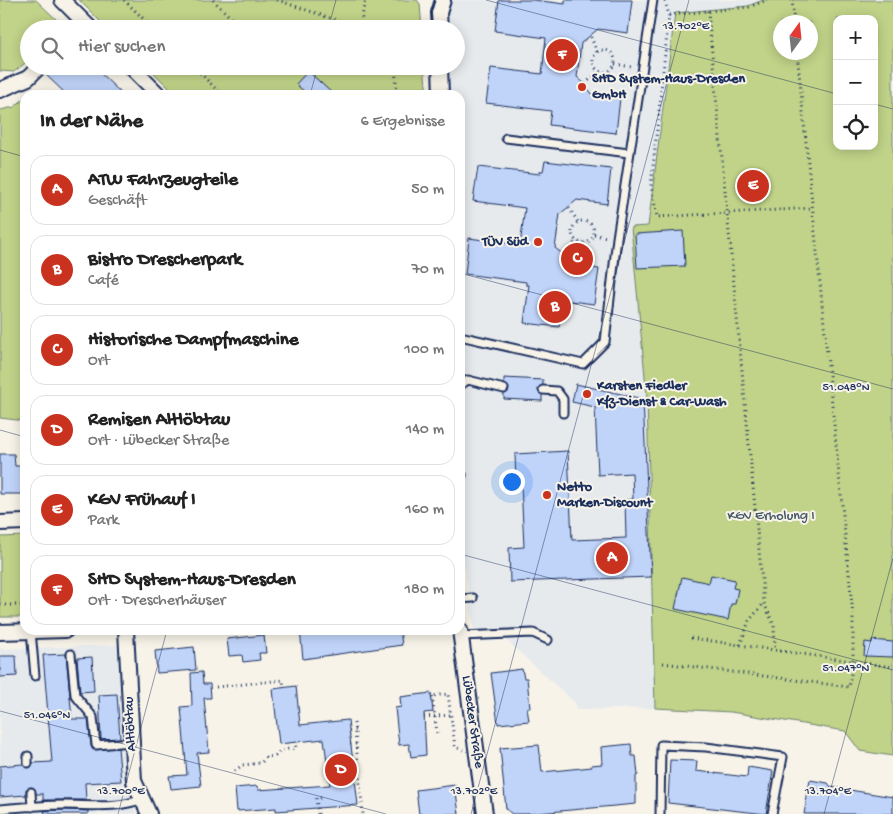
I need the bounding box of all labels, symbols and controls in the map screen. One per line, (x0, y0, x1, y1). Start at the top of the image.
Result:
north arrow (773, 15, 818, 60)
map controls (833, 15, 878, 150)
button: + (833, 15, 878, 60)
search box (20, 20, 465, 75)
text: 13.702°E (662, 20, 710, 34)
icon: search (38, 34, 66, 62)
text: Hier suchen (78, 36, 165, 59)
pin: F (546, 36, 578, 74)
button: − (833, 60, 878, 105)
place label: SHD System-Haus-Dresden GmbH (592, 71, 746, 104)
marker: SHD System-Haus-Dresden GmbH (576, 81, 588, 93)
button: locate (833, 105, 878, 150)
text: In der Nähe (40, 110, 143, 135)
text: 6 Ergebnisse (361, 113, 445, 132)
pin: E (737, 167, 769, 205)
text: ATW Fahrzeugteile (88, 169, 238, 192)
text: A (52, 181, 62, 200)
text: 50 m (411, 181, 444, 200)
text: Geschäft (88, 192, 147, 211)
place label: TÜV Süd (481, 234, 530, 251)
marker: TÜV Süd (532, 236, 544, 248)
pin: C (561, 240, 593, 278)
text: Bistro Drescherpark (88, 249, 242, 272)
text: B (53, 261, 61, 280)
text: 70 m (411, 261, 444, 280)
text: Café (88, 272, 119, 291)
pin: B (539, 288, 571, 326)
text: Historische Dampfmaschine (88, 329, 299, 352)
text: C (53, 341, 61, 360)
text: 100 m (404, 341, 444, 360)
text: Ort (88, 352, 110, 371)
place label: Karsten Fiedler Kfz-Dienst & Car-Wash (596, 378, 727, 411)
text: 51.048°N (822, 381, 870, 395)
marker: Karsten Fiedler Kfz-Dienst & Car-Wash (581, 388, 593, 400)
text: Remisen Altlöbtau (88, 409, 230, 432)
text: D (52, 421, 62, 440)
text: 140 m (406, 421, 444, 440)
text: Ort · Lübecker Straße (88, 432, 229, 451)
your location (499, 469, 525, 495)
place label: Netto Marken-Discount (557, 479, 654, 512)
text: KGV Frühauf I (88, 489, 195, 512)
marker: Netto Marken-Discount (541, 489, 553, 501)
text: E (52, 501, 62, 520)
text: 160 m (405, 501, 444, 520)
park label: KGV Erholung I (727, 508, 815, 525)
text: Park (88, 512, 119, 531)
pin: A (596, 539, 628, 577)
text: SHD System-Haus-Dresden (88, 569, 296, 592)
text: F (53, 581, 61, 600)
text: 180 m (405, 581, 444, 600)
text: Ort · Drescherhäuser (88, 592, 225, 611)
text: 51.047°N (823, 662, 870, 676)
street label: Lübecker Straße (457, 675, 487, 770)
street label: Altlöbtau (121, 696, 141, 752)
text: 51.046°N (24, 709, 71, 723)
pin: D (325, 751, 357, 789)
text: 13.700°E (96, 785, 145, 799)
text: 13.702°E (450, 785, 498, 799)
text: 13.704°E (804, 785, 852, 799)

